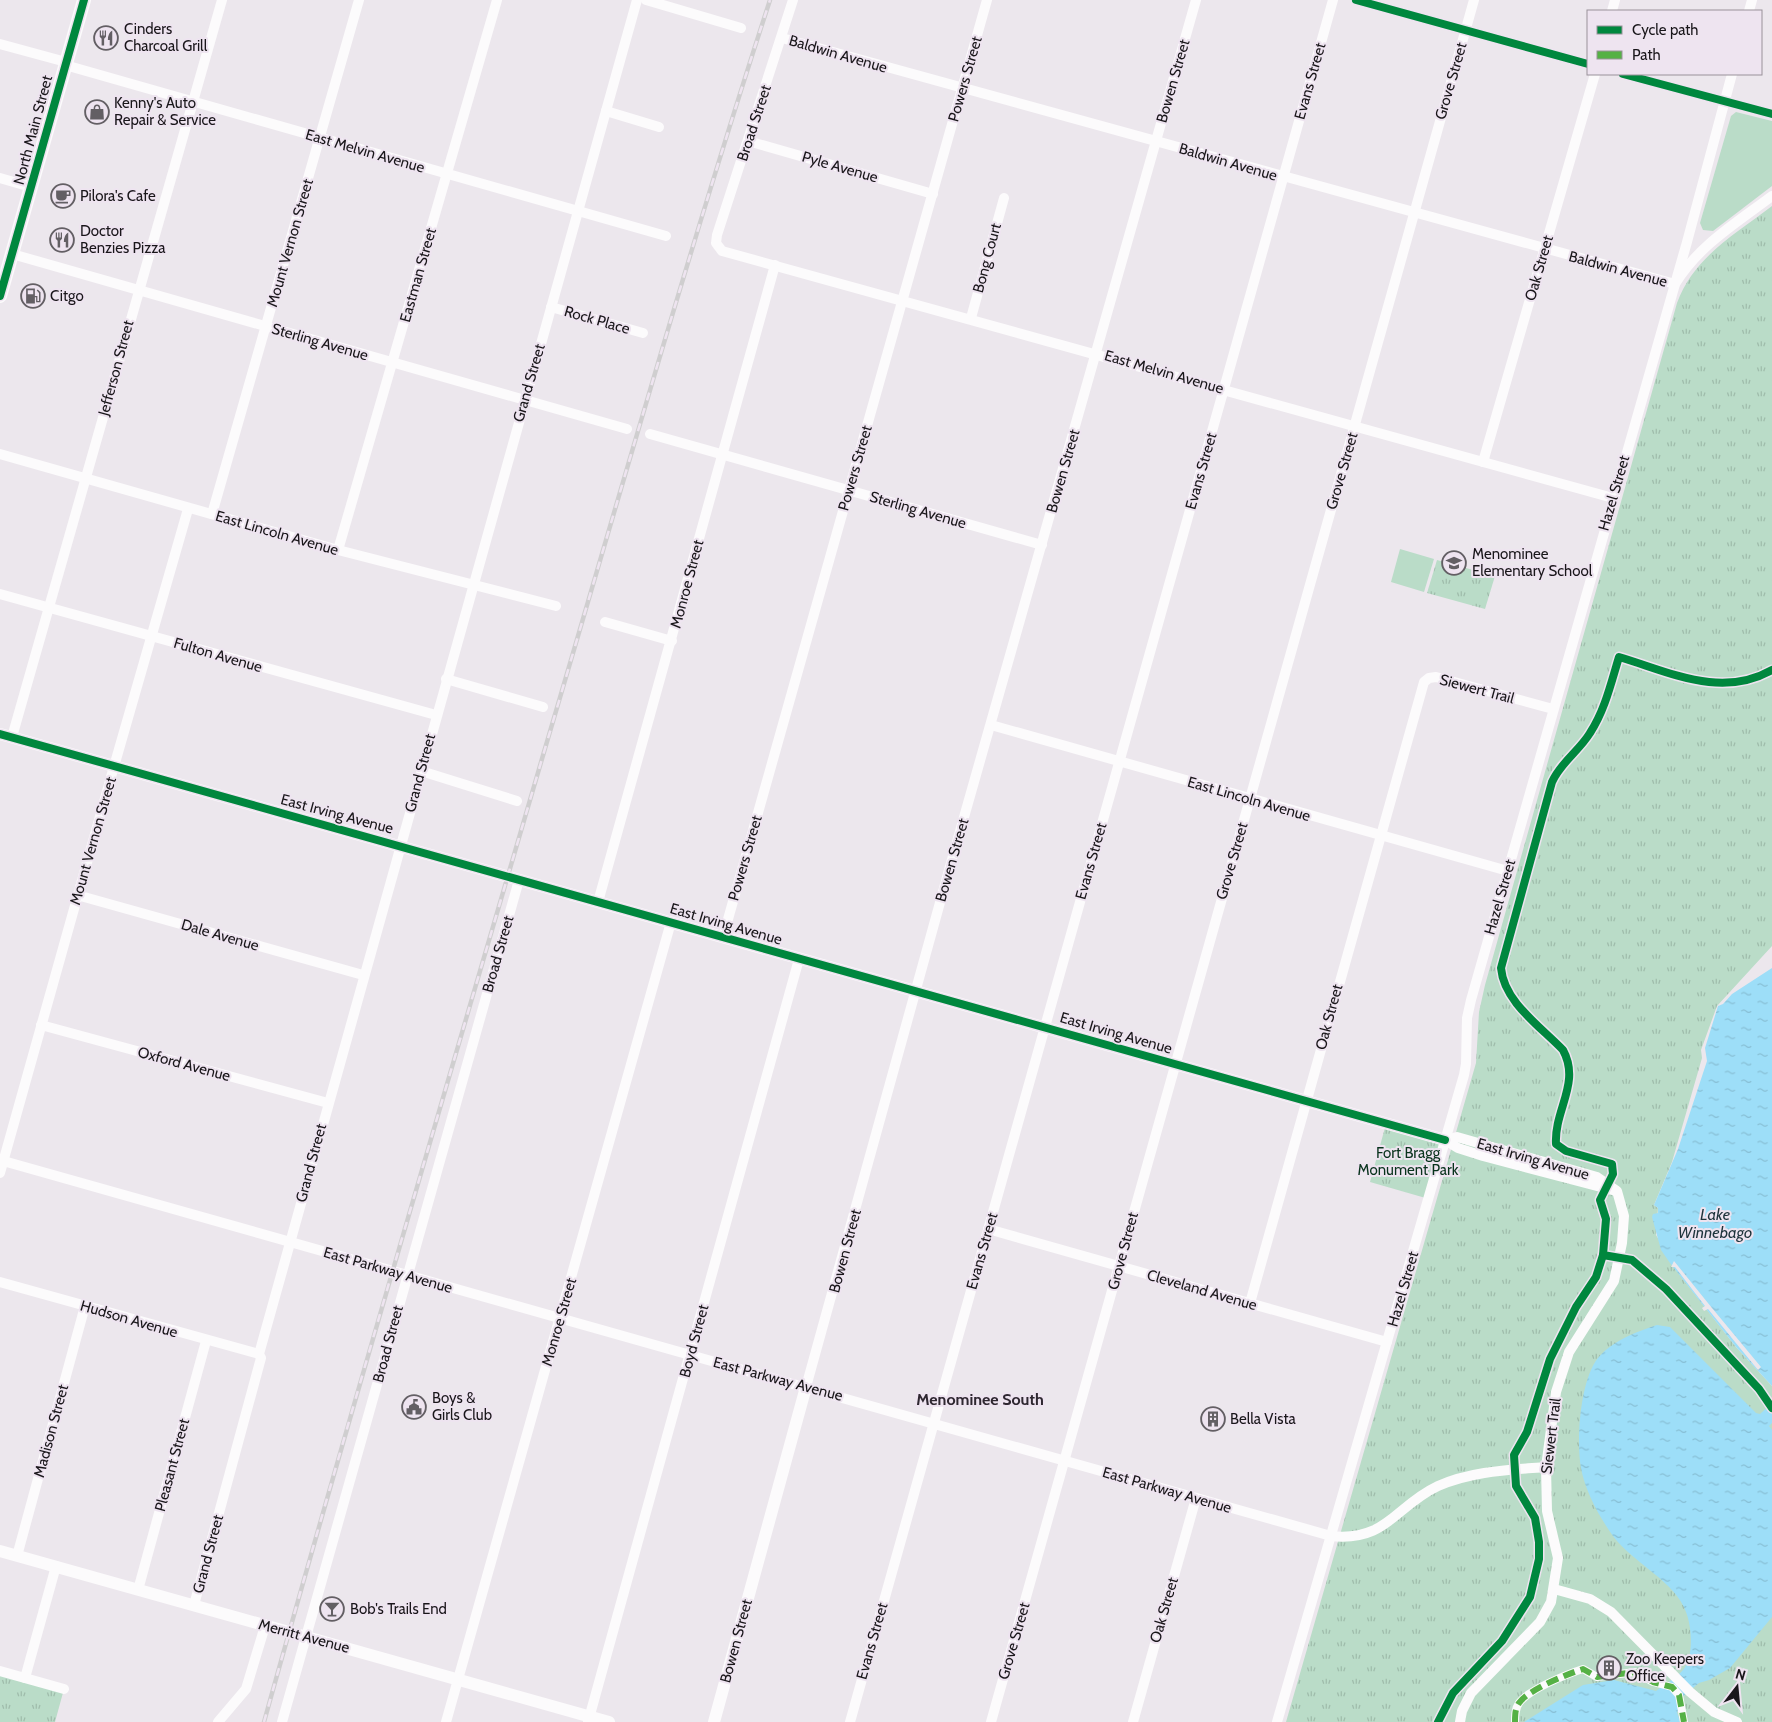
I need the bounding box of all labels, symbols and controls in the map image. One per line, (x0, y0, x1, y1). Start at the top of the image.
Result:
legend (1587, 10, 1762, 75)
place label: Cinders Charcoal Grill (124, 20, 208, 55)
text: Cycle path (1632, 21, 1698, 39)
restaurant icon: Cinders Charcoal Grill (93, 25, 119, 51)
street label: Baldwin Avenue (787, 31, 889, 77)
street label: Powers Street (944, 34, 986, 124)
street label: Bowen Street (1153, 37, 1193, 125)
street label: Evans Street (1290, 40, 1330, 122)
street label: Grove Street (1431, 40, 1471, 122)
text: Path (1632, 46, 1661, 64)
street label: North Main Street (10, 73, 56, 187)
street label: Broad Street (733, 83, 775, 163)
place label: Kenny's Auto Repair & Service (114, 94, 216, 129)
shop icon: Kenny's Auto Repair & Service (84, 99, 110, 125)
street label: East Melvin Avenue (303, 125, 427, 177)
street label: Baldwin Avenue (1177, 139, 1279, 185)
street label: Pyle Avenue (800, 148, 880, 187)
street label: Mount Vernon Street (263, 177, 317, 309)
cafe icon: Pilora's Cafe (50, 183, 76, 209)
place label: Pilora's Cafe (80, 187, 156, 205)
street label: Bong Court (969, 221, 1005, 295)
place label: Doctor Benzies Pizza (80, 222, 166, 257)
street label: Eastman Street (396, 226, 440, 324)
restaurant icon: Doctor Benzies Pizza (49, 227, 75, 253)
street label: Oak Street (1521, 233, 1557, 303)
street label: Baldwin Avenue (1567, 247, 1670, 291)
fuel station icon: Citgo (20, 283, 46, 309)
place label: Citgo (50, 287, 84, 305)
street label: Rock Place (562, 302, 632, 338)
street label: Jefferson Street (94, 318, 137, 419)
street label: Sterling Avenue (270, 320, 371, 364)
street label: Grand Street (509, 342, 549, 424)
street label: East Melvin Avenue (1102, 346, 1226, 398)
street label: Powers Street (834, 423, 876, 513)
street label: Bowen Street (1043, 427, 1083, 515)
street label: Evans Street (1181, 430, 1221, 512)
street label: Grove Street (1322, 430, 1362, 512)
street label: Hazel Street (1595, 453, 1633, 533)
street label: Sterling Avenue (868, 488, 969, 532)
street label: East Lincoln Avenue (213, 507, 341, 559)
street label: Monroe Street (667, 538, 707, 630)
place label: Menominee Elementary School (1472, 545, 1593, 580)
school or university icon: Menominee Elementary School (1441, 550, 1467, 576)
street label: Fulton Avenue (172, 634, 265, 676)
street label: Siewert Trail (1438, 670, 1517, 708)
street label: Grand Street (401, 732, 439, 814)
street label: East Lincoln Avenue (1185, 773, 1313, 825)
street label: Mount Vernon Street (66, 775, 120, 907)
street label: East Irving Avenue (279, 790, 396, 838)
street label: Powers Street (724, 813, 766, 903)
street label: Bowen Street (932, 816, 972, 904)
street label: Evans Street (1071, 820, 1111, 902)
street label: Grove Street (1212, 820, 1252, 902)
street label: Hazel Street (1481, 857, 1519, 937)
street label: East Irving Avenue (668, 899, 785, 949)
street label: Broad Street (478, 913, 518, 995)
street label: Dale Avenue (179, 915, 261, 955)
street label: Oak Street (1312, 982, 1346, 1052)
street label: East Irving Avenue (1058, 1008, 1175, 1058)
street label: Oxford Avenue (136, 1043, 233, 1085)
street label: Grand Street (292, 1122, 330, 1204)
street label: East Irving Avenue (1475, 1134, 1592, 1184)
park label: Fort Bragg Monument Park (1357, 1144, 1459, 1179)
water label: Lake Winnebago (1678, 1205, 1752, 1242)
street label: Bowen Street (825, 1207, 865, 1295)
street label: Evans Street (962, 1210, 1002, 1292)
street label: Grove Street (1104, 1210, 1142, 1292)
street label: East Parkway Avenue (321, 1243, 455, 1297)
street label: Hazel Street (1384, 1249, 1422, 1329)
street label: Cleveland Avenue (1145, 1266, 1259, 1314)
street label: Monroe Street (538, 1276, 580, 1368)
street label: Hudson Avenue (78, 1297, 180, 1342)
street label: Broad Street (369, 1303, 407, 1385)
street label: Boyd Street (676, 1303, 712, 1379)
street label: East Parkway Avenue (711, 1353, 845, 1405)
street label: Madison Street (30, 1383, 72, 1479)
place label: Boys & Girls Club (432, 1389, 492, 1424)
district label: Menominee South (916, 1390, 1044, 1409)
public building icon: Boys & Girls Club (401, 1394, 427, 1420)
street label: Siewert Trail (1537, 1397, 1565, 1475)
building icon: Bella Vista (1200, 1406, 1226, 1432)
place label: Bella Vista (1230, 1410, 1297, 1428)
street label: Pleasant Street (151, 1417, 193, 1513)
street label: East Parkway Avenue (1100, 1463, 1234, 1517)
street label: Grand Street (189, 1513, 227, 1595)
street label: Oak Street (1146, 1575, 1182, 1645)
bar icon: Bob's Trails End (319, 1596, 345, 1622)
street label: Bowen Street (716, 1597, 756, 1685)
place label: Bob's Trails End (350, 1600, 447, 1618)
street label: Evans Street (852, 1600, 892, 1682)
street label: Grove Street (994, 1600, 1034, 1682)
street label: Merritt Avenue (257, 1615, 352, 1657)
place label: Zoo Keepers Office (1626, 1650, 1704, 1685)
building icon: Zoo Keepers Office (1596, 1655, 1622, 1681)
north arrow (1712, 1662, 1762, 1712)
text: N (1733, 1664, 1748, 1685)

